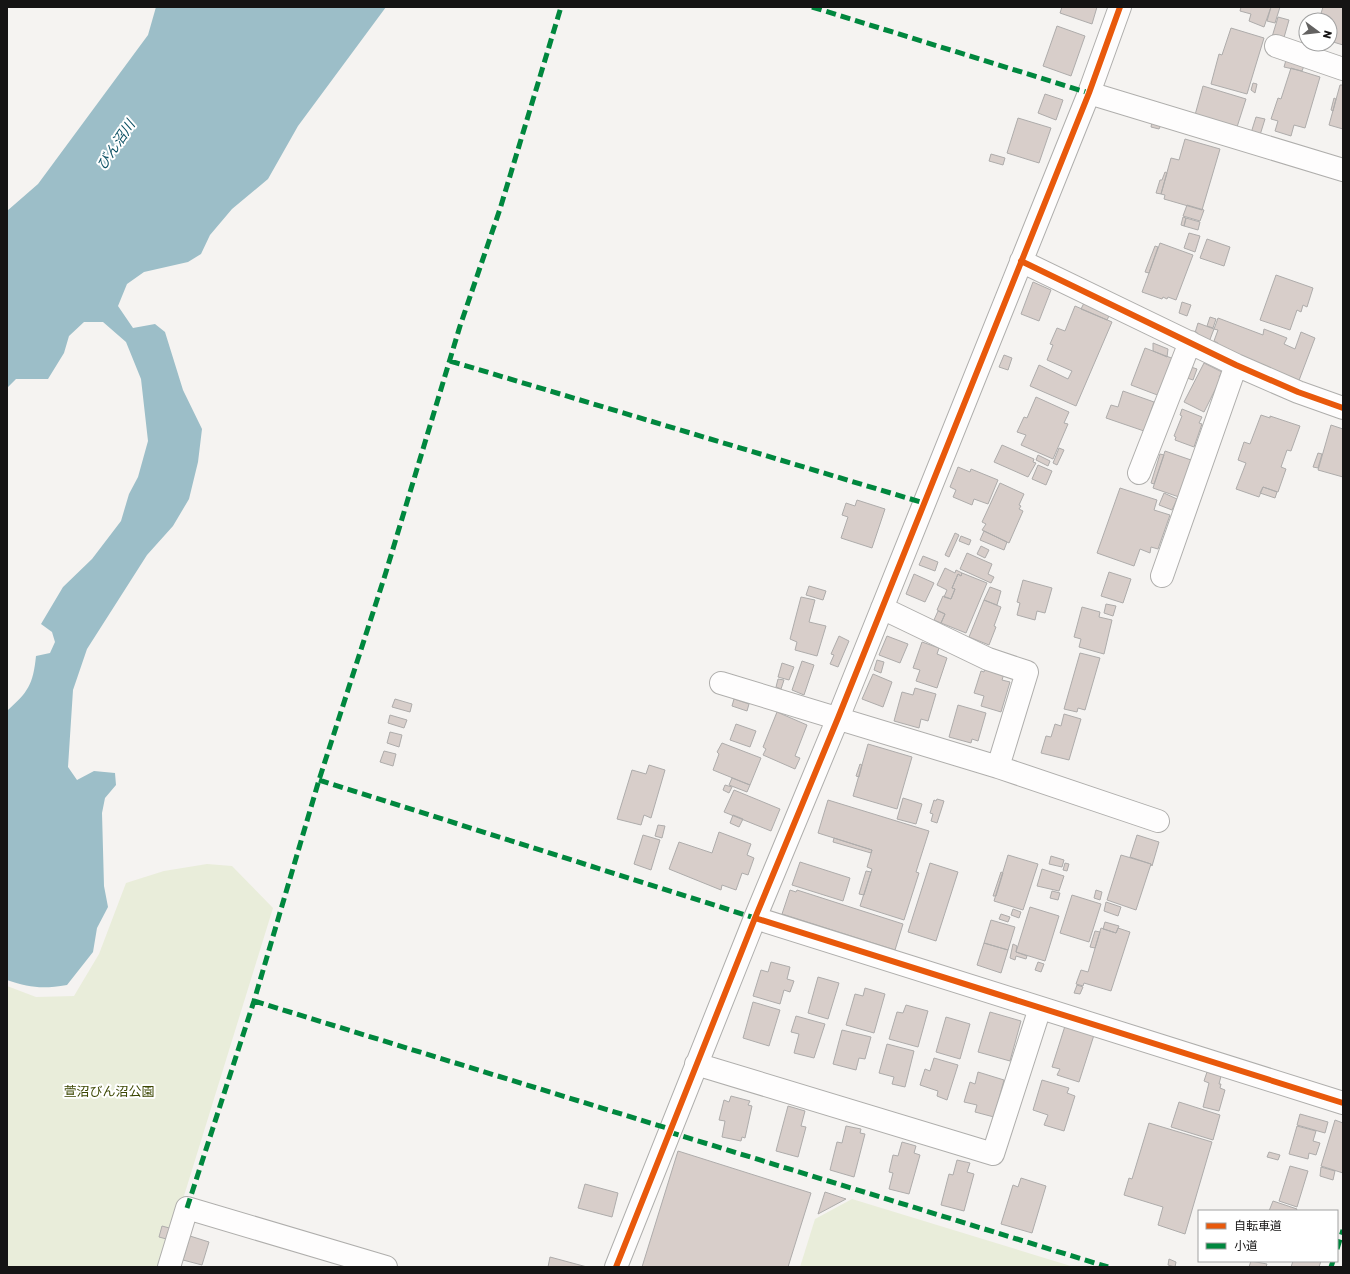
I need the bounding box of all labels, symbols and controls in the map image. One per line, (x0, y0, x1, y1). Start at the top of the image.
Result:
north arrow (1298, 12, 1338, 52)
text: N (1320, 29, 1334, 40)
water label: びん沼川 (93, 115, 140, 173)
park label: 萱沼びん沼公園 (63, 1084, 155, 1099)
legend (1198, 1210, 1338, 1262)
text: 自転車道 (1234, 1219, 1282, 1233)
text: 小道 (1234, 1239, 1258, 1253)

